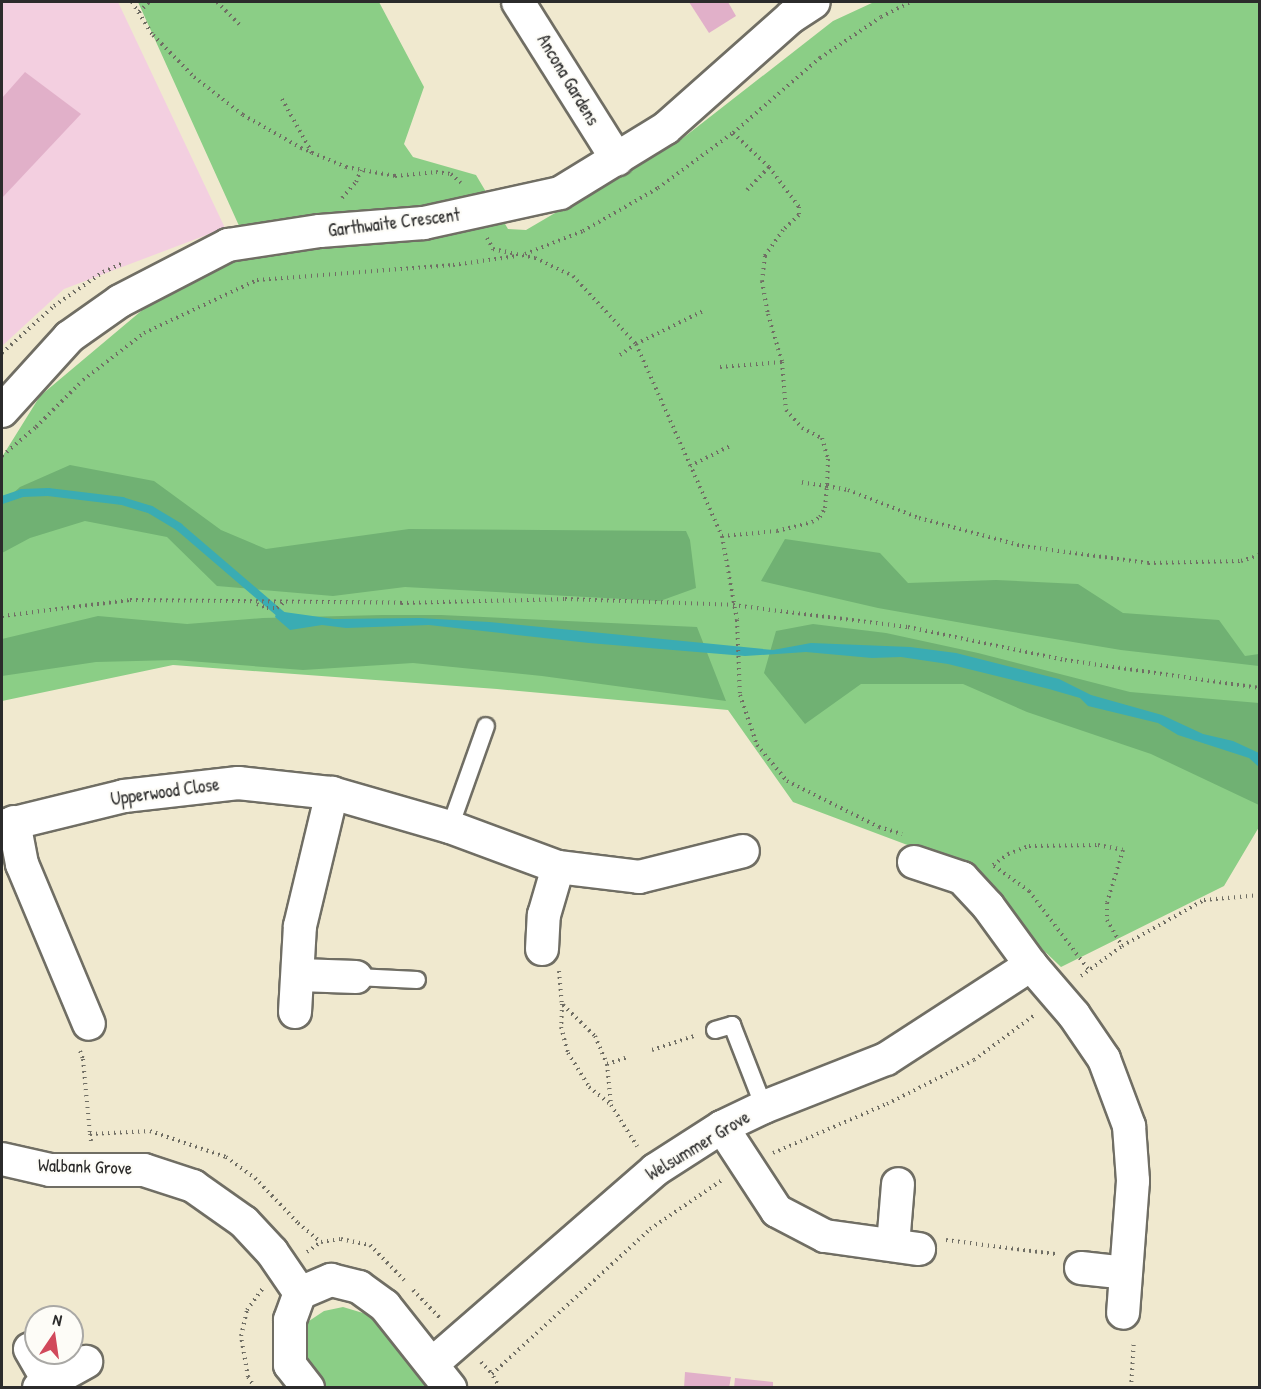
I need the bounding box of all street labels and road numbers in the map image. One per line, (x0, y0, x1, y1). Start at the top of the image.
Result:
street label: Ancona Gardens (532, 31, 604, 129)
street label: Garthwaite Crescent (327, 204, 461, 242)
street label: Upperwood Close (109, 774, 221, 810)
street label: Welsummer Grove (642, 1107, 754, 1185)
street label: Walbank Grove (37, 1155, 133, 1179)

